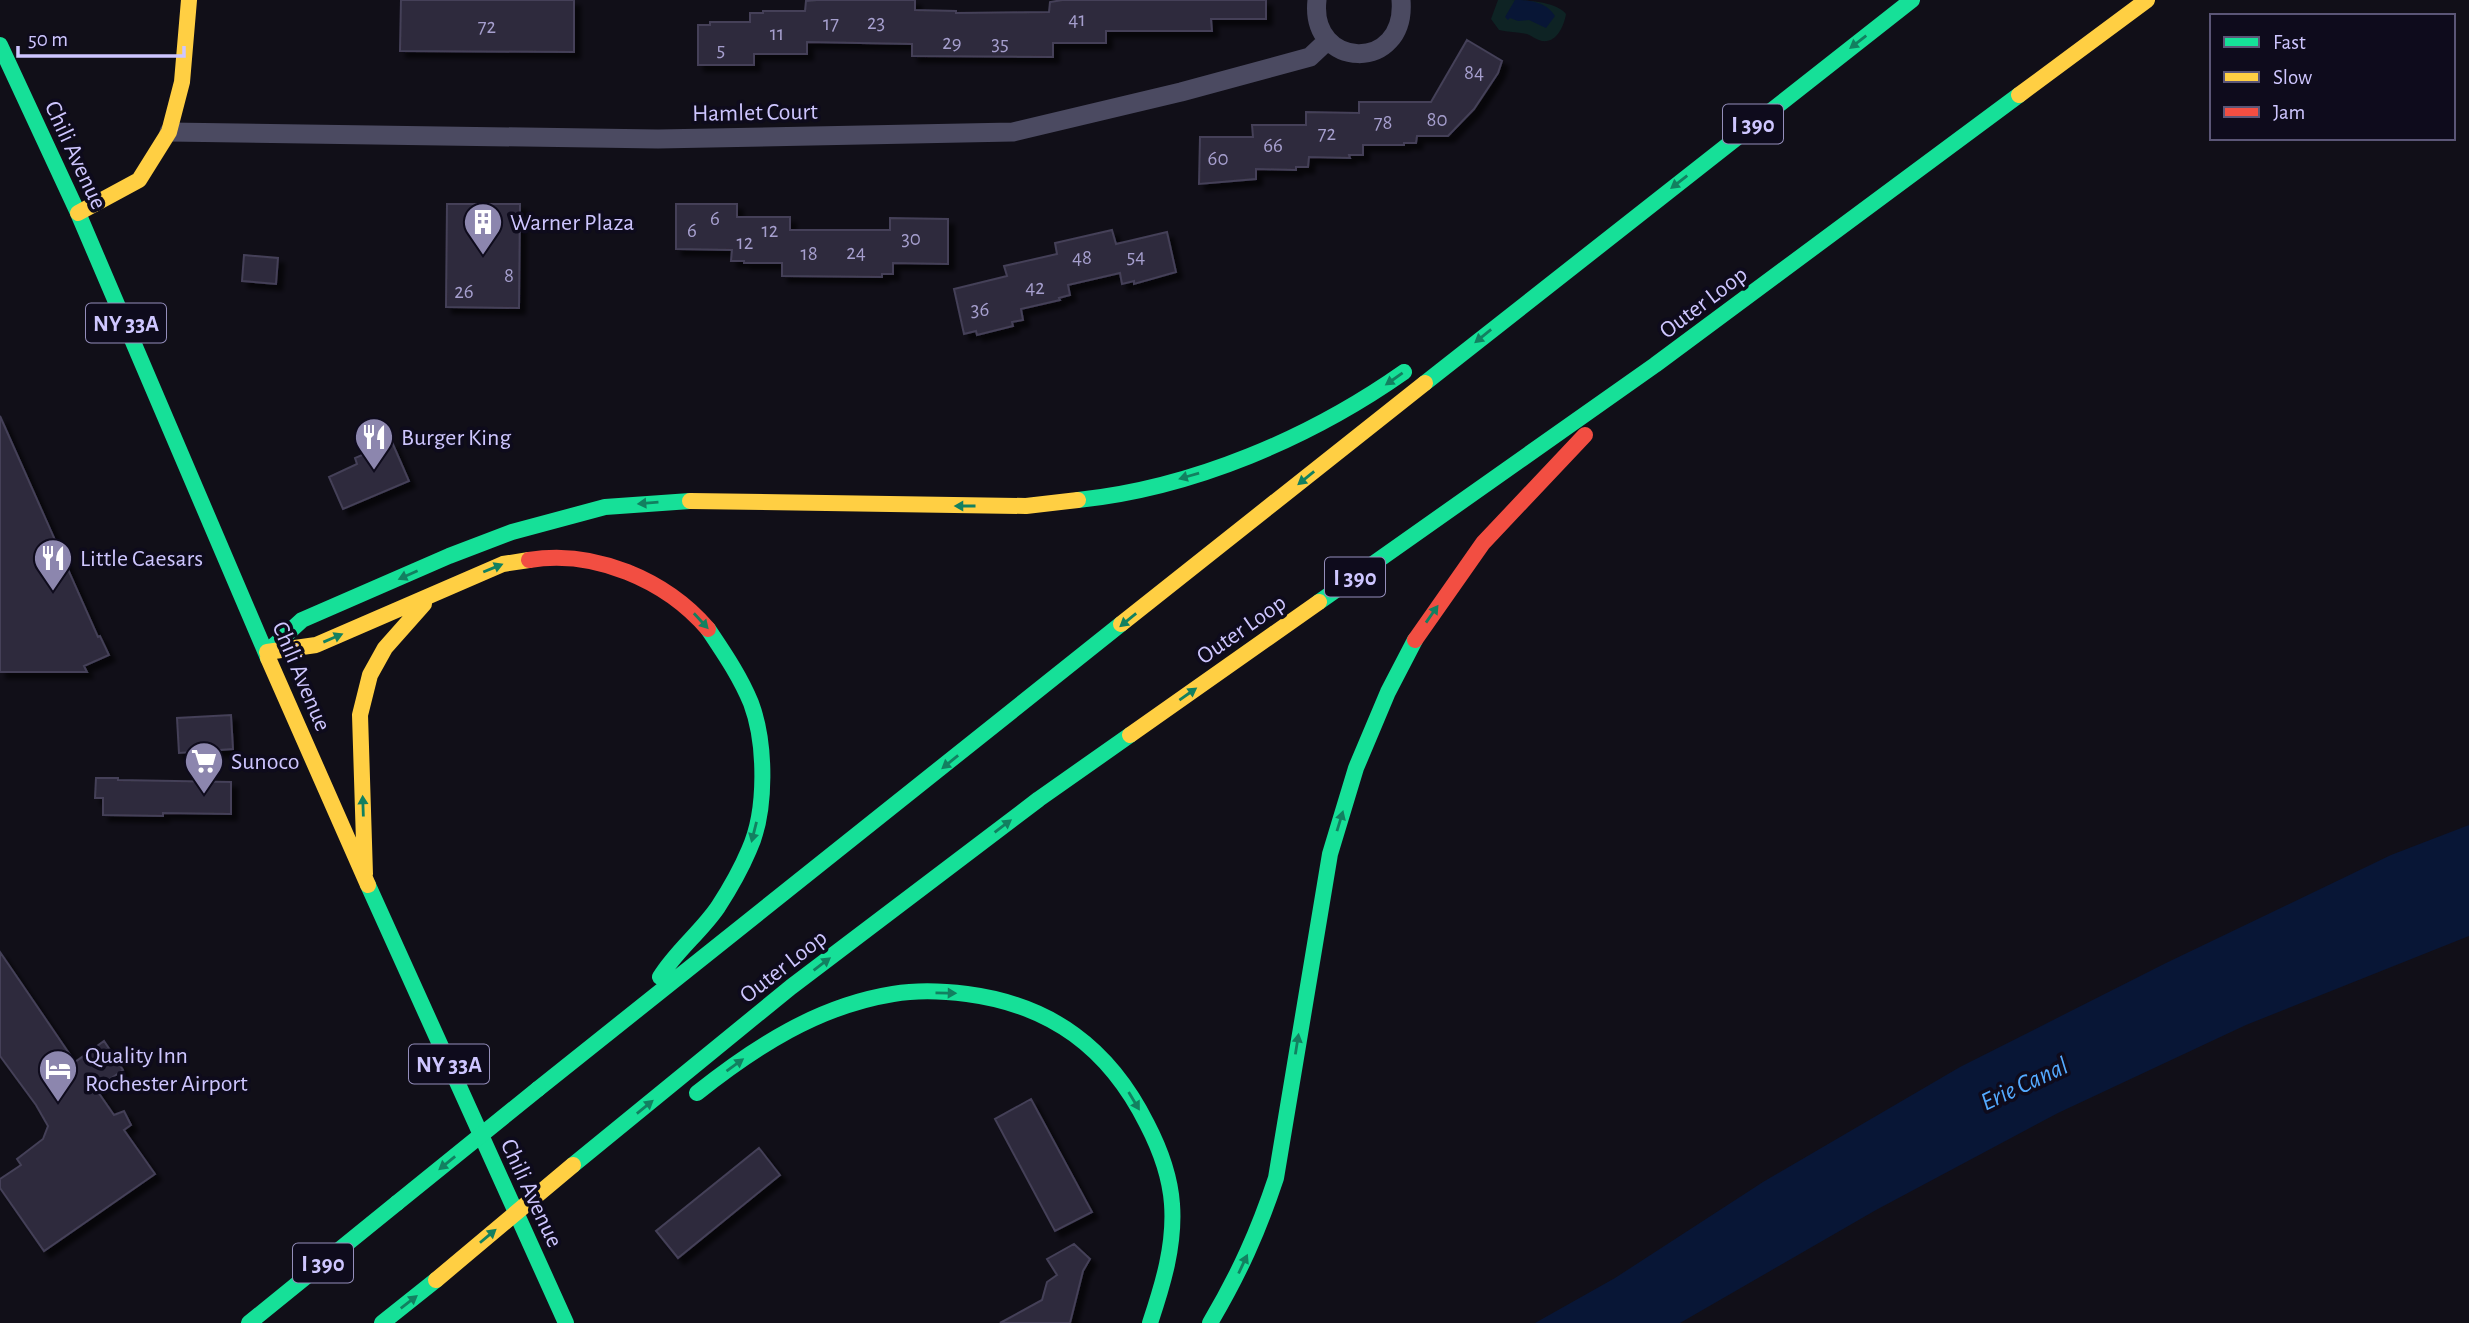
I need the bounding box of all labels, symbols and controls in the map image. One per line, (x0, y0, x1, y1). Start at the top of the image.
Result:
house number: 41 (1068, 9, 1086, 30)
house number: 23 (867, 12, 885, 33)
house number: 17 (823, 13, 839, 34)
scale bar (18, 14, 184, 58)
legend (2210, 14, 2455, 140)
house number: 72 (478, 16, 496, 37)
house number: 11 (770, 23, 784, 44)
text: 50 m (28, 29, 68, 50)
house number: 29 (942, 32, 962, 53)
text: Fast (2273, 32, 2306, 53)
house number: 35 (991, 33, 1009, 54)
one-way arrow (1850, 34, 1868, 49)
house number: 5 (717, 39, 725, 60)
house number: 84 (1464, 62, 1484, 83)
text: Slow (2273, 67, 2312, 88)
street label: Chili Avenue (40, 98, 111, 213)
street label: Hamlet Court (692, 100, 818, 126)
text: Jam (2273, 102, 2305, 123)
road number: I 390 (1723, 105, 1783, 144)
house number: 80 (1426, 109, 1448, 130)
house number: 78 (1374, 112, 1392, 133)
house number: 72 (1318, 123, 1336, 144)
house number: 66 (1263, 135, 1283, 156)
house number: 60 (1208, 148, 1228, 169)
one-way arrow (1670, 174, 1688, 189)
building icon: Warner Plaza (462, 201, 504, 256)
house number: 6 (710, 208, 720, 229)
place label: Warner Plaza (510, 211, 634, 235)
house number: 6 (687, 220, 697, 241)
house number: 12 (762, 220, 778, 241)
house number: 30 (901, 228, 921, 249)
house number: 12 (737, 232, 753, 253)
house number: 24 (846, 242, 866, 263)
house number: 18 (800, 243, 818, 264)
house number: 54 (1127, 246, 1145, 267)
house number: 48 (1072, 247, 1092, 268)
street label: Outer Loop (1655, 262, 1752, 343)
house number: 8 (504, 265, 514, 286)
house number: 42 (1025, 277, 1045, 298)
house number: 26 (454, 281, 474, 302)
house number: 36 (971, 299, 989, 320)
road number: NY 33A (86, 304, 166, 342)
one-way arrow (1475, 328, 1492, 343)
one-way arrow (1385, 372, 1403, 386)
restaurant icon: Burger King (353, 416, 395, 471)
place label: Burger King (401, 426, 511, 450)
one-way arrow (1297, 470, 1314, 485)
one-way arrow (1179, 471, 1200, 481)
one-way arrow (637, 498, 659, 509)
one-way arrow (954, 500, 976, 512)
restaurant icon: Little Caesars (32, 537, 74, 592)
place label: Little Caesars (80, 547, 203, 571)
road number: I 390 (1325, 558, 1385, 596)
one-way arrow (483, 563, 504, 574)
one-way arrow (397, 569, 418, 580)
street label: Outer Loop (1192, 590, 1291, 669)
one-way arrow (1425, 605, 1439, 623)
one-way arrow (1119, 612, 1136, 627)
one-way arrow (693, 613, 710, 630)
street label: Chili Avenue (267, 618, 335, 735)
one-way arrow (323, 632, 343, 644)
one-way arrow (1179, 687, 1197, 701)
supermarket icon: Sunoco (183, 740, 225, 795)
place label: Sunoco (231, 750, 300, 774)
one-way arrow (942, 754, 959, 769)
one-way arrow (358, 795, 369, 817)
one-way arrow (1335, 810, 1345, 831)
one-way arrow (994, 820, 1012, 834)
one-way arrow (748, 821, 759, 843)
street label: Outer Loop (736, 926, 832, 1008)
one-way arrow (813, 957, 831, 971)
one-way arrow (935, 988, 957, 999)
one-way arrow (1292, 1033, 1303, 1055)
place label: Quality Inn Rochester Airport (85, 1044, 248, 1096)
road number: NY 33A (409, 1044, 489, 1084)
hotel icon: Quality Inn Rochester Airport (37, 1048, 79, 1103)
water label: Erie Canal (1977, 1052, 2072, 1115)
one-way arrow (726, 1058, 744, 1072)
one-way arrow (1127, 1091, 1140, 1110)
one-way arrow (635, 1099, 653, 1114)
street label: Chili Avenue (496, 1136, 567, 1251)
one-way arrow (438, 1155, 455, 1170)
one-way arrow (480, 1229, 497, 1244)
road number: I 390 (293, 1244, 353, 1282)
one-way arrow (1238, 1253, 1249, 1274)
one-way arrow (399, 1294, 417, 1309)

